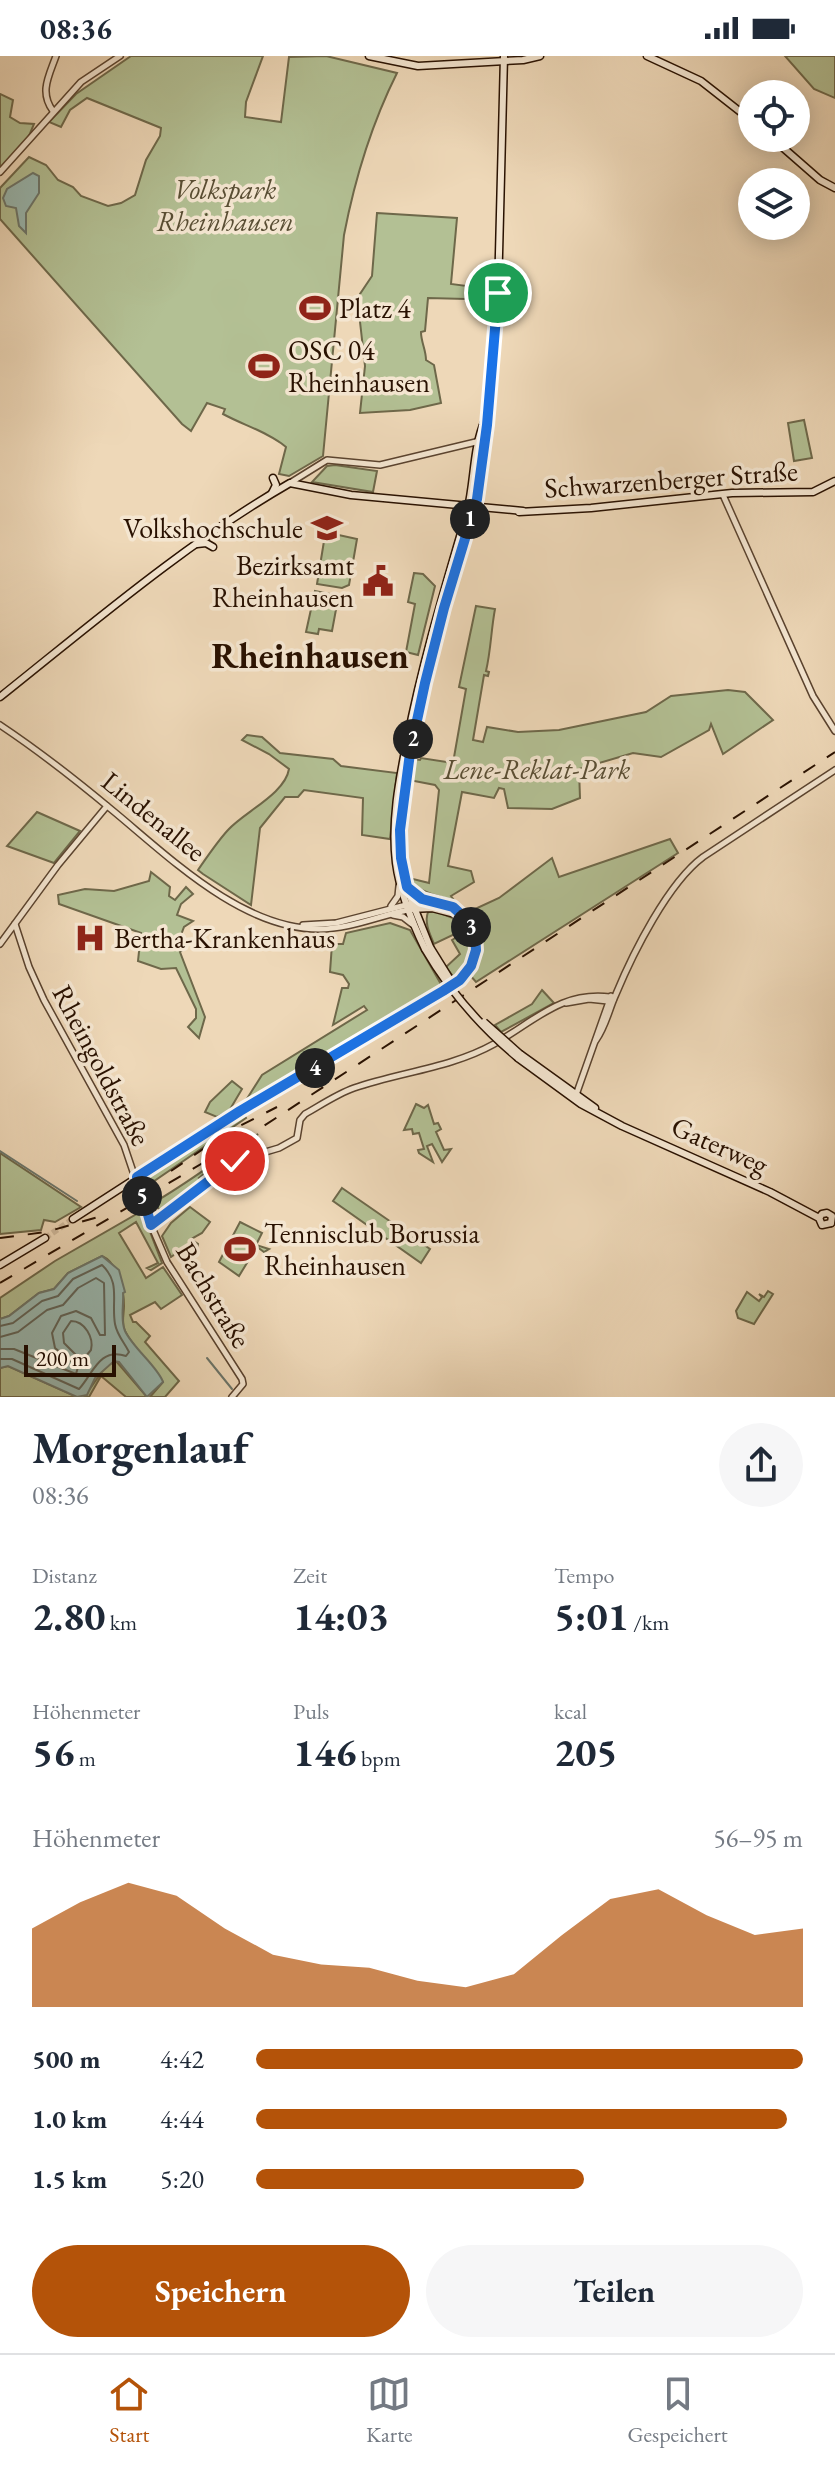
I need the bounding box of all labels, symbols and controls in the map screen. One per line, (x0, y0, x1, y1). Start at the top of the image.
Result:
text: 08:36 (40, 9, 112, 48)
map controls (738, 80, 810, 240)
button: locate (738, 80, 810, 152)
button: layers (738, 168, 810, 240)
park label: Volkspark Rheinhausen (156, 171, 294, 239)
pin (464, 259, 532, 327)
icon: arrive (476, 271, 520, 315)
place label: Platz 4 (339, 290, 411, 326)
sports icon: Platz 4 (298, 291, 332, 325)
place label: OSC 04 Rheinhausen (288, 332, 430, 400)
sports icon: OSC 04 Rheinhausen (247, 349, 281, 383)
street label: Schwarzenberger Straße (543, 452, 799, 506)
pin: 1 (450, 499, 490, 539)
text: 1 (464, 504, 476, 533)
place label: Volkshochschule (123, 510, 303, 546)
school or university icon: Volkshochschule (310, 511, 344, 545)
place label: Bezirksamt Rheinhausen (212, 547, 354, 615)
public building icon: Bezirksamt Rheinhausen (361, 564, 395, 598)
district label: Rheinhausen (211, 632, 409, 679)
pin: 2 (393, 719, 433, 759)
text: 2 (407, 724, 419, 753)
park label: Lene-Reklat-Park (442, 751, 631, 787)
street label: Lindenallee (94, 763, 214, 869)
pin: 3 (451, 907, 491, 947)
text: 3 (465, 912, 477, 941)
place label: Bertha-Krankenhaus (114, 920, 335, 956)
hospital icon: Bertha-Krankenhaus (73, 921, 107, 955)
street label: Rheingoldstraße (45, 978, 159, 1152)
pin: 4 (295, 1048, 335, 1088)
text: 4 (309, 1053, 321, 1082)
street label: Gaterweg (666, 1108, 775, 1183)
pin (201, 1127, 269, 1195)
icon: check (213, 1139, 257, 1183)
pin: 5 (122, 1176, 162, 1216)
text: 5 (136, 1181, 148, 1210)
place label: Tennisclub Borussia Rheinhausen (264, 1215, 480, 1283)
sports icon: Tennisclub Borussia Rheinhausen (223, 1232, 257, 1266)
street label: Bachstraße (168, 1236, 260, 1354)
scale bar (24, 1341, 116, 1377)
text: 200 m (36, 1344, 89, 1373)
text: Morgenlauf (32, 1419, 249, 1476)
button: share (719, 1423, 803, 1507)
text: 08:36 (32, 1478, 88, 1512)
text: Distanz (32, 1561, 97, 1590)
text: Zeit (293, 1561, 327, 1590)
text: Tempo (554, 1561, 614, 1590)
text: 2.80 (32, 1590, 105, 1642)
text: 14:03 (293, 1590, 389, 1642)
text: 5:01 (554, 1590, 629, 1642)
text: km (105, 1608, 137, 1637)
text: /km (629, 1608, 669, 1637)
text: Höhenmeter (32, 1697, 140, 1726)
text: Puls (293, 1697, 329, 1726)
text: kcal (554, 1697, 587, 1726)
text: 56 (32, 1726, 74, 1778)
text: 146 (293, 1726, 356, 1778)
text: 205 (554, 1726, 617, 1778)
text: m (74, 1744, 96, 1773)
text: bpm (356, 1744, 401, 1773)
text: Höhenmeter (32, 1821, 160, 1855)
text: 56–95 m (713, 1821, 803, 1855)
text: 500 m (32, 2042, 100, 2076)
text: 4:42 (160, 2042, 204, 2076)
text: 1.0 km (32, 2102, 107, 2136)
text: 4:44 (160, 2102, 204, 2136)
text: 1.5 km (32, 2162, 107, 2196)
text: 5:20 (160, 2162, 204, 2196)
button: Speichern (32, 2245, 410, 2337)
button: Teilen (426, 2245, 803, 2337)
tab: Start (107, 2372, 151, 2449)
tab: Karte (366, 2372, 413, 2449)
tab: Gespeichert (627, 2372, 728, 2449)

